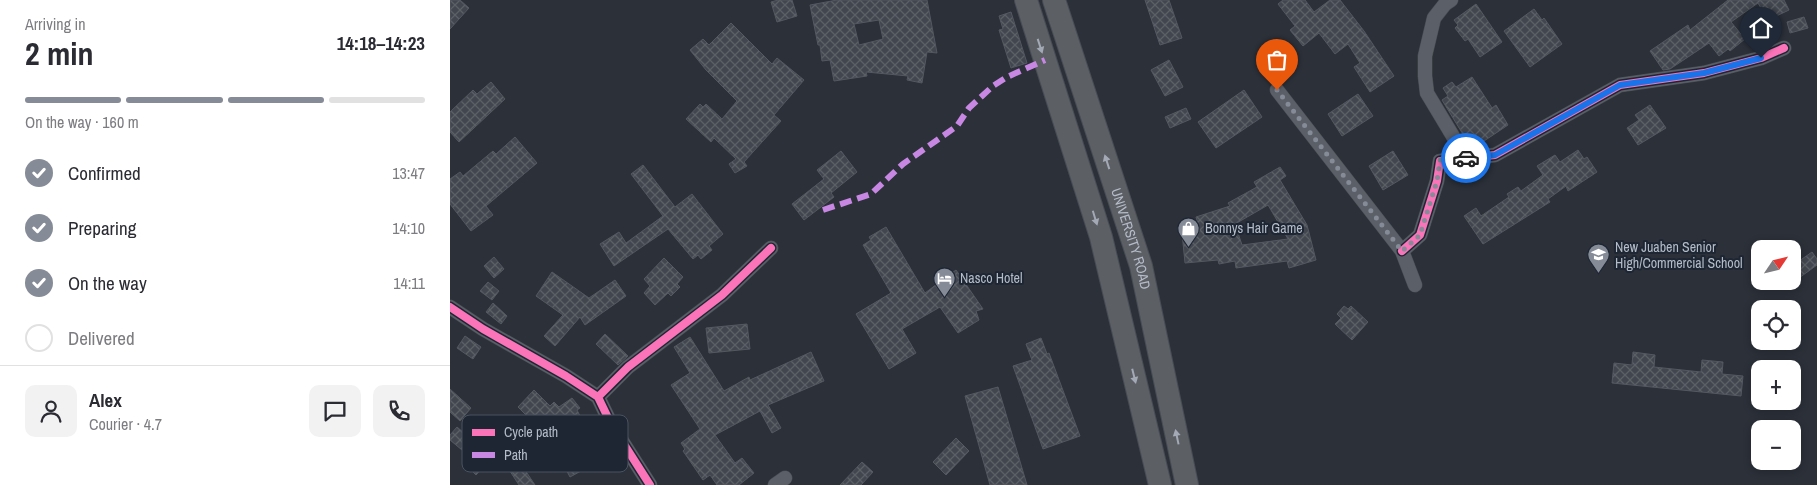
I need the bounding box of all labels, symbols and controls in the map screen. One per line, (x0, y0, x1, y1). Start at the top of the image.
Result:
pin (1740, 7, 1782, 58)
text: Arriving in (25, 13, 86, 35)
icon: home (1747, 14, 1775, 42)
text: 14:18–14:23 (337, 30, 425, 56)
text: 2 min (25, 32, 94, 75)
one-way arrow (1037, 39, 1045, 54)
pin (1256, 39, 1298, 90)
icon: bag (1263, 46, 1291, 74)
text: On the way · 160 m (25, 111, 139, 133)
courier (1441, 133, 1491, 183)
icon: car (1452, 144, 1480, 172)
one-way arrow (1103, 154, 1110, 169)
icon: check (25, 159, 53, 187)
text: Confirmed (68, 160, 141, 186)
text: 13:47 (392, 162, 425, 184)
street label: UNIVERSITY ROAD (1107, 186, 1155, 291)
one-way arrow (1091, 211, 1099, 226)
icon: check (25, 214, 53, 242)
text: Preparing (68, 215, 136, 241)
shop icon: Bonnys Hair Game (1177, 216, 1201, 247)
text: 14:10 (392, 217, 425, 239)
place label: Bonnys Hair Game (1205, 219, 1303, 237)
place label: New Juaben Senior High/Commercial School (1615, 238, 1743, 272)
north arrow (1751, 240, 1801, 290)
map controls (1751, 240, 1801, 470)
school or university icon: New Juaben Senior High/Commercial School (1587, 243, 1611, 274)
hotel icon: Nasco Hotel (932, 266, 956, 297)
icon: check (25, 269, 53, 297)
place label: Nasco Hotel (960, 269, 1023, 287)
text: On the way (68, 270, 147, 296)
text: 14:11 (393, 272, 425, 294)
button: locate (1751, 300, 1801, 350)
text: Delivered (68, 325, 135, 351)
button: + (1751, 360, 1801, 410)
one-way arrow (1130, 368, 1138, 383)
button: person (25, 385, 77, 437)
button: chat (309, 385, 361, 437)
button: phone (373, 385, 425, 437)
text: Alex (89, 387, 122, 413)
text: Courier · 4.7 (89, 413, 162, 435)
legend (462, 415, 628, 472)
button: − (1751, 420, 1801, 470)
text: Cycle path (504, 423, 558, 441)
one-way arrow (1173, 430, 1181, 445)
text: Path (504, 446, 528, 464)

